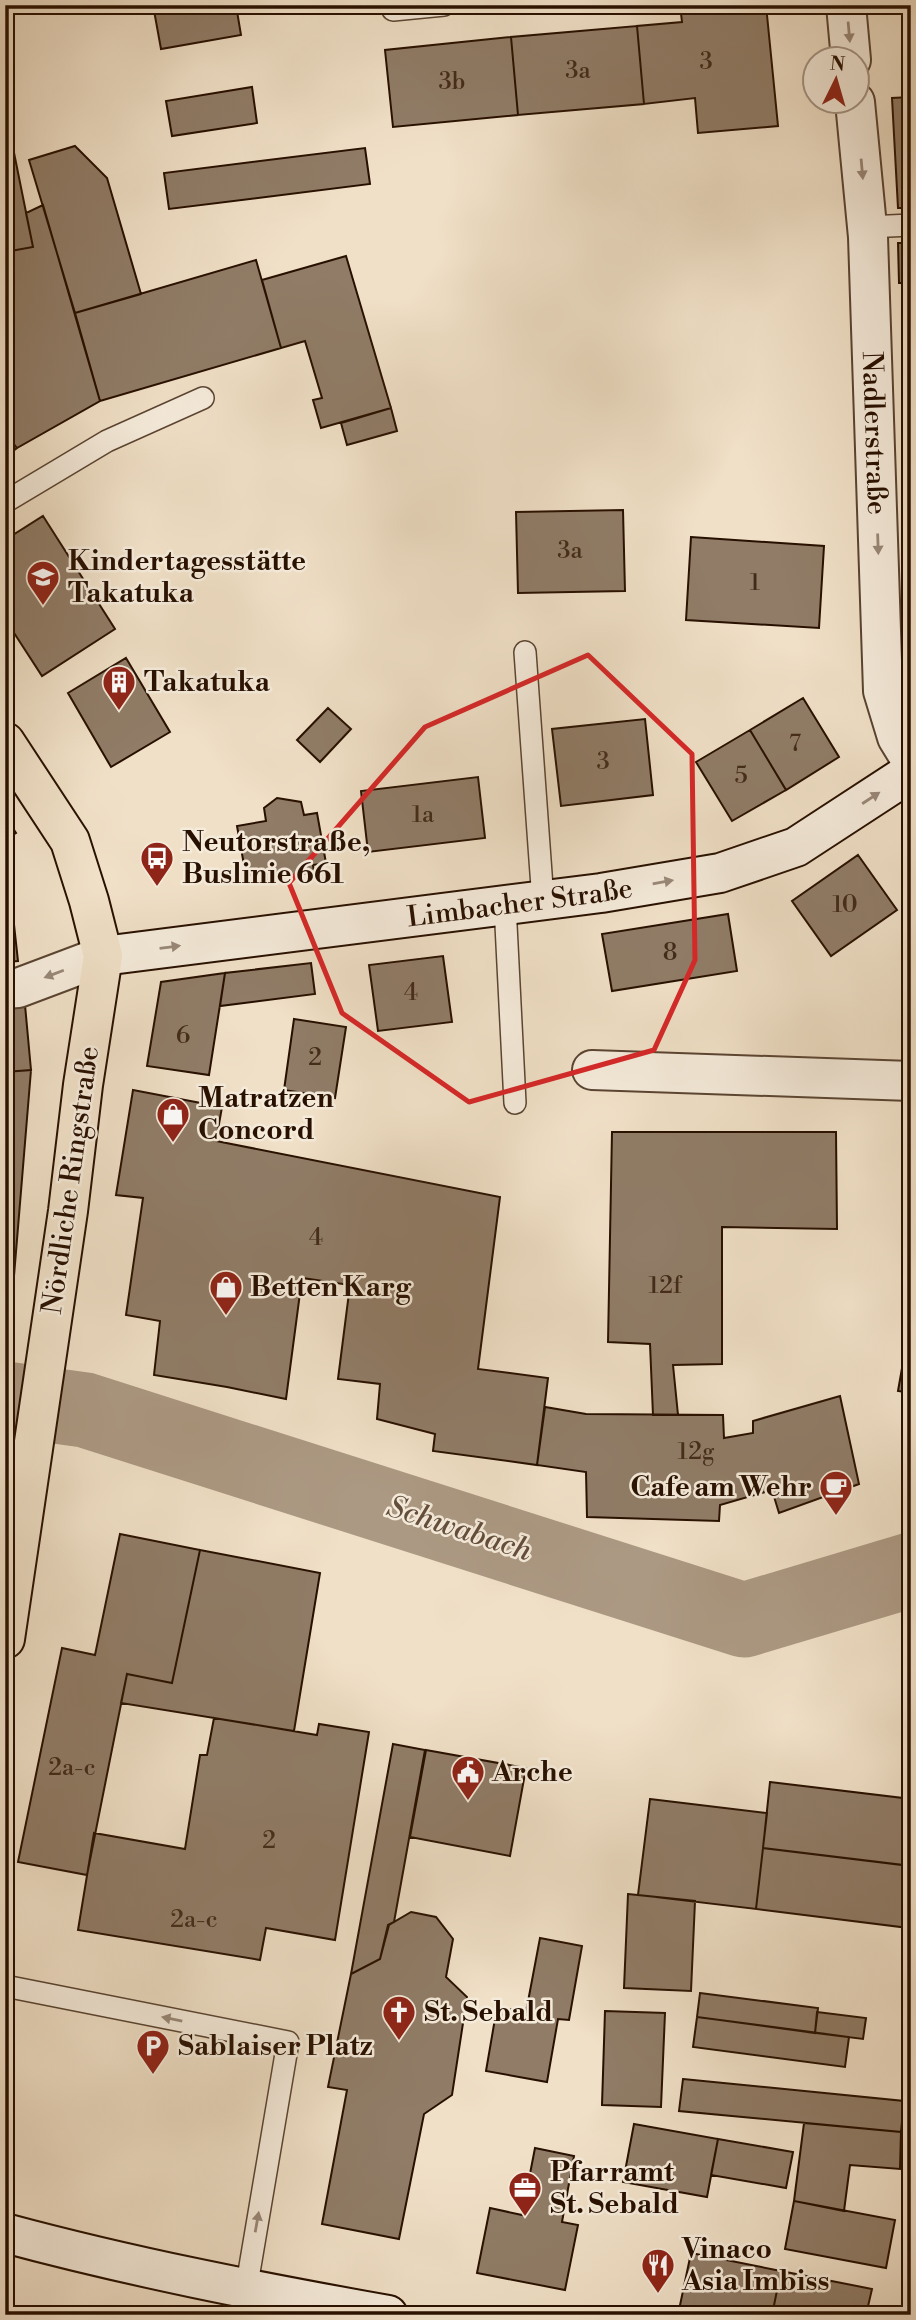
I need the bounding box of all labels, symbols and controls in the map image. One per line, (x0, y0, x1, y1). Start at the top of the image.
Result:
one-way arrow (844, 22, 855, 44)
north arrow (800, 46, 870, 116)
house number: 3 (699, 47, 713, 77)
text: N (829, 51, 846, 77)
house number: 3a (565, 56, 592, 86)
house number: 3b (439, 67, 465, 97)
one-way arrow (856, 159, 867, 181)
street label: Nadlerstraße (854, 351, 895, 516)
one-way arrow (872, 533, 883, 555)
house number: 3a (557, 536, 584, 566)
place label: Kindertagesstätte Takatuka (68, 544, 306, 611)
school or university icon: Kindertagesstätte Takatuka (24, 558, 62, 607)
house number: 1 (750, 568, 761, 598)
building icon: Takatuka (100, 663, 138, 712)
place label: Takatuka (144, 665, 271, 700)
house number: 7 (789, 729, 801, 759)
house number: 3 (596, 747, 610, 777)
house number: 5 (734, 761, 748, 791)
one-way arrow (862, 791, 880, 805)
house number: 1a (412, 800, 435, 830)
place label: Neutorstraße, Buslinie 661 (182, 825, 370, 892)
bus stop icon: Neutorstraße, Buslinie 661 (138, 839, 176, 888)
street label: Limbacher Straße (405, 871, 635, 935)
one-way arrow (652, 876, 674, 887)
house number: 10 (832, 890, 858, 920)
house number: 8 (663, 938, 677, 968)
one-way arrow (159, 942, 181, 953)
one-way arrow (44, 969, 65, 980)
house number: 4 (404, 978, 418, 1008)
house number: 6 (176, 1021, 190, 1051)
house number: 2 (308, 1043, 322, 1073)
street label: Nördliche Ringstraße (35, 1044, 107, 1316)
place label: Matratzen Concord (198, 1081, 334, 1148)
shop icon: Matratzen Concord (154, 1095, 192, 1144)
house number: 4 (309, 1223, 323, 1253)
shop icon: Betten Karg (207, 1268, 245, 1317)
place label: Betten Karg (250, 1270, 412, 1305)
house number: 12f (648, 1271, 683, 1301)
house number: 12g (678, 1437, 715, 1467)
cafe icon: Cafe am Wehr (817, 1468, 855, 1517)
place label: Cafe am Wehr (630, 1470, 812, 1505)
water label: Schwabach (382, 1488, 536, 1570)
house number: 2a-c (48, 1753, 96, 1783)
public building icon: Arche (449, 1753, 487, 1802)
place label: Arche (491, 1755, 573, 1790)
house number: 2 (262, 1826, 276, 1856)
house number: 2a-c (170, 1905, 218, 1935)
church icon: St. Sebald (380, 1993, 418, 2042)
place label: St. Sebald (424, 1995, 553, 2030)
one-way arrow (161, 2013, 183, 2024)
parking icon: Sablaiser Platz (134, 2027, 172, 2076)
place label: Sablaiser Platz (178, 2029, 373, 2064)
place label: Pfarramt St. Sebald (550, 2155, 679, 2222)
office icon: Pfarramt St. Sebald (506, 2169, 544, 2218)
one-way arrow (252, 2211, 263, 2233)
place label: Vinaco Asia Imbiss (681, 2232, 829, 2299)
restaurant icon: Vinaco Asia Imbiss (639, 2246, 677, 2295)

